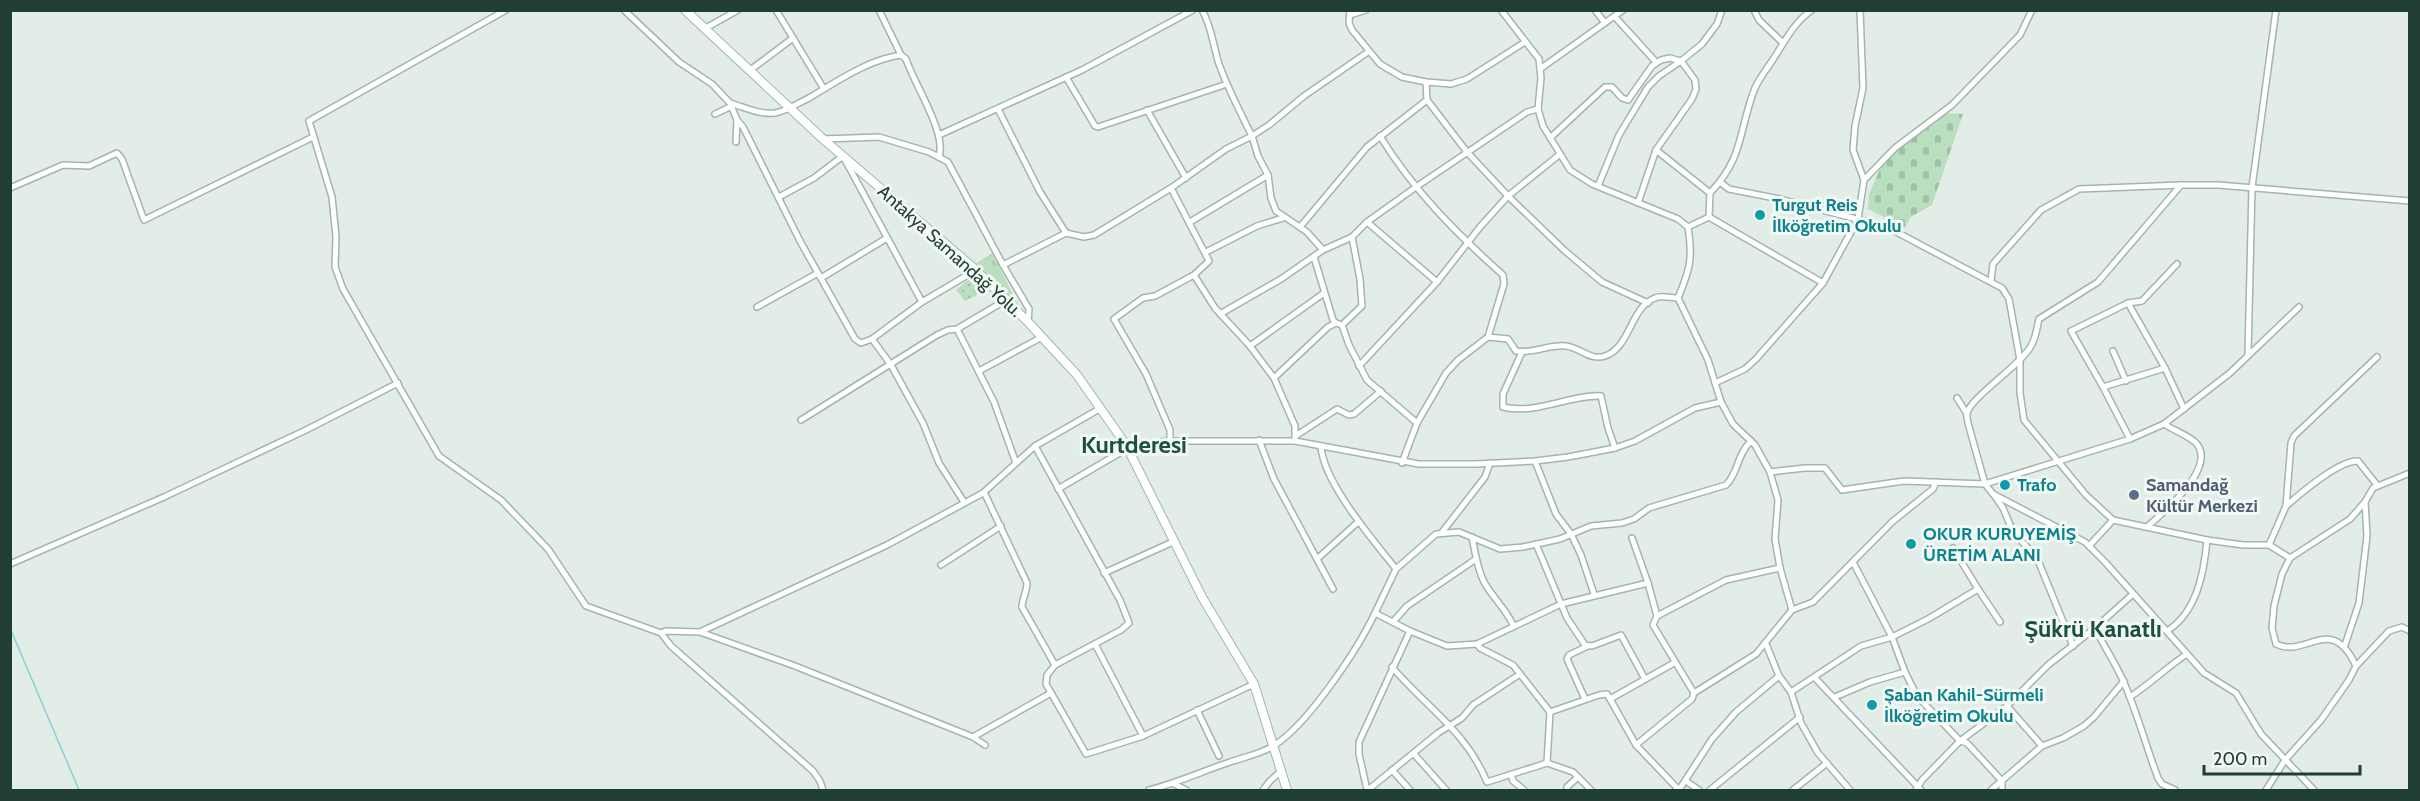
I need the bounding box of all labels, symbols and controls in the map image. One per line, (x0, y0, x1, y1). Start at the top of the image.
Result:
street label: Antakya Samandağ Yolu. (873, 180, 1027, 322)
place label: Turgut Reis İlköğretim Okulu (1772, 194, 1902, 237)
marker: Turgut Reis İlköğretim Okulu (1753, 208, 1767, 222)
district label: Kurtderesi (1081, 430, 1187, 459)
place label: Trafo (2017, 474, 2056, 496)
place label: Samandağ Kültür Merkezi (2146, 474, 2258, 517)
marker: Trafo (1998, 478, 2012, 492)
marker: Samandağ Kültür Merkezi (2127, 488, 2141, 502)
place label: OKUR KURUYEMİŞ ÜRETİM ALANI (1923, 523, 2076, 566)
marker: OKUR KURUYEMİŞ ÜRETİM ALANI (1904, 537, 1918, 551)
district label: Şükrü Kanatlı (2024, 614, 2162, 643)
place label: Şaban Kahil-Sürmeli İlköğretim Okulu (1884, 684, 2043, 727)
marker: Şaban Kahil-Sürmeli İlköğretim Okulu (1865, 698, 1879, 712)
scale bar (2204, 738, 2360, 776)
text: 200 m (2213, 748, 2267, 770)

